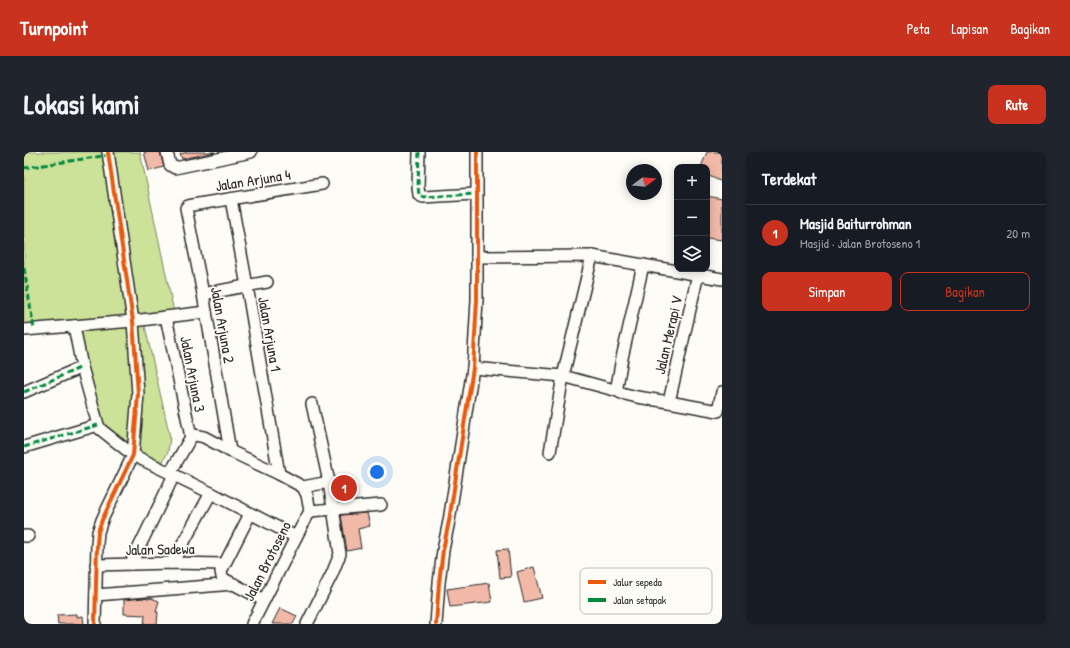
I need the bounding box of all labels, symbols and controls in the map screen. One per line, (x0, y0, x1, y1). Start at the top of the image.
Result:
text: Turnpoint (20, 15, 88, 41)
text: Peta (907, 19, 929, 38)
text: Lapisan (951, 19, 988, 38)
text: Bagikan (1010, 19, 1050, 38)
text: Lokasi kami (24, 85, 140, 123)
button: Rute (988, 85, 1046, 124)
street label: Jalan Arjuna 4 (214, 164, 292, 196)
north arrow (626, 164, 662, 200)
map controls (674, 164, 710, 272)
button: + (674, 164, 710, 200)
text: Terdekat (762, 167, 816, 190)
button: − (674, 200, 710, 236)
text: Masjid Baiturrohman (800, 213, 912, 234)
text: 1 (773, 224, 777, 242)
text: 20 m (1006, 224, 1030, 242)
text: Masjid · Jalan Brotoseno 1 (800, 234, 920, 252)
button: layers (674, 236, 710, 272)
button: Simpan (762, 272, 892, 311)
button: Bagikan (900, 272, 1030, 311)
street label: Jalan Arjuna 2 (206, 285, 240, 365)
street label: Jalan Merapi V (649, 293, 687, 376)
street label: Jalan Arjuna 1 (253, 295, 287, 373)
street label: Jalan Arjuna 3 (175, 334, 211, 414)
your location (367, 462, 387, 482)
pin: 1 (331, 473, 357, 503)
street label: Jalan Brotoseno (238, 518, 296, 604)
street label: Jalan Sadewa (125, 538, 195, 560)
legend (580, 568, 712, 614)
text: Jalur sepeda (613, 575, 662, 589)
text: Jalan setapak (613, 593, 667, 607)

